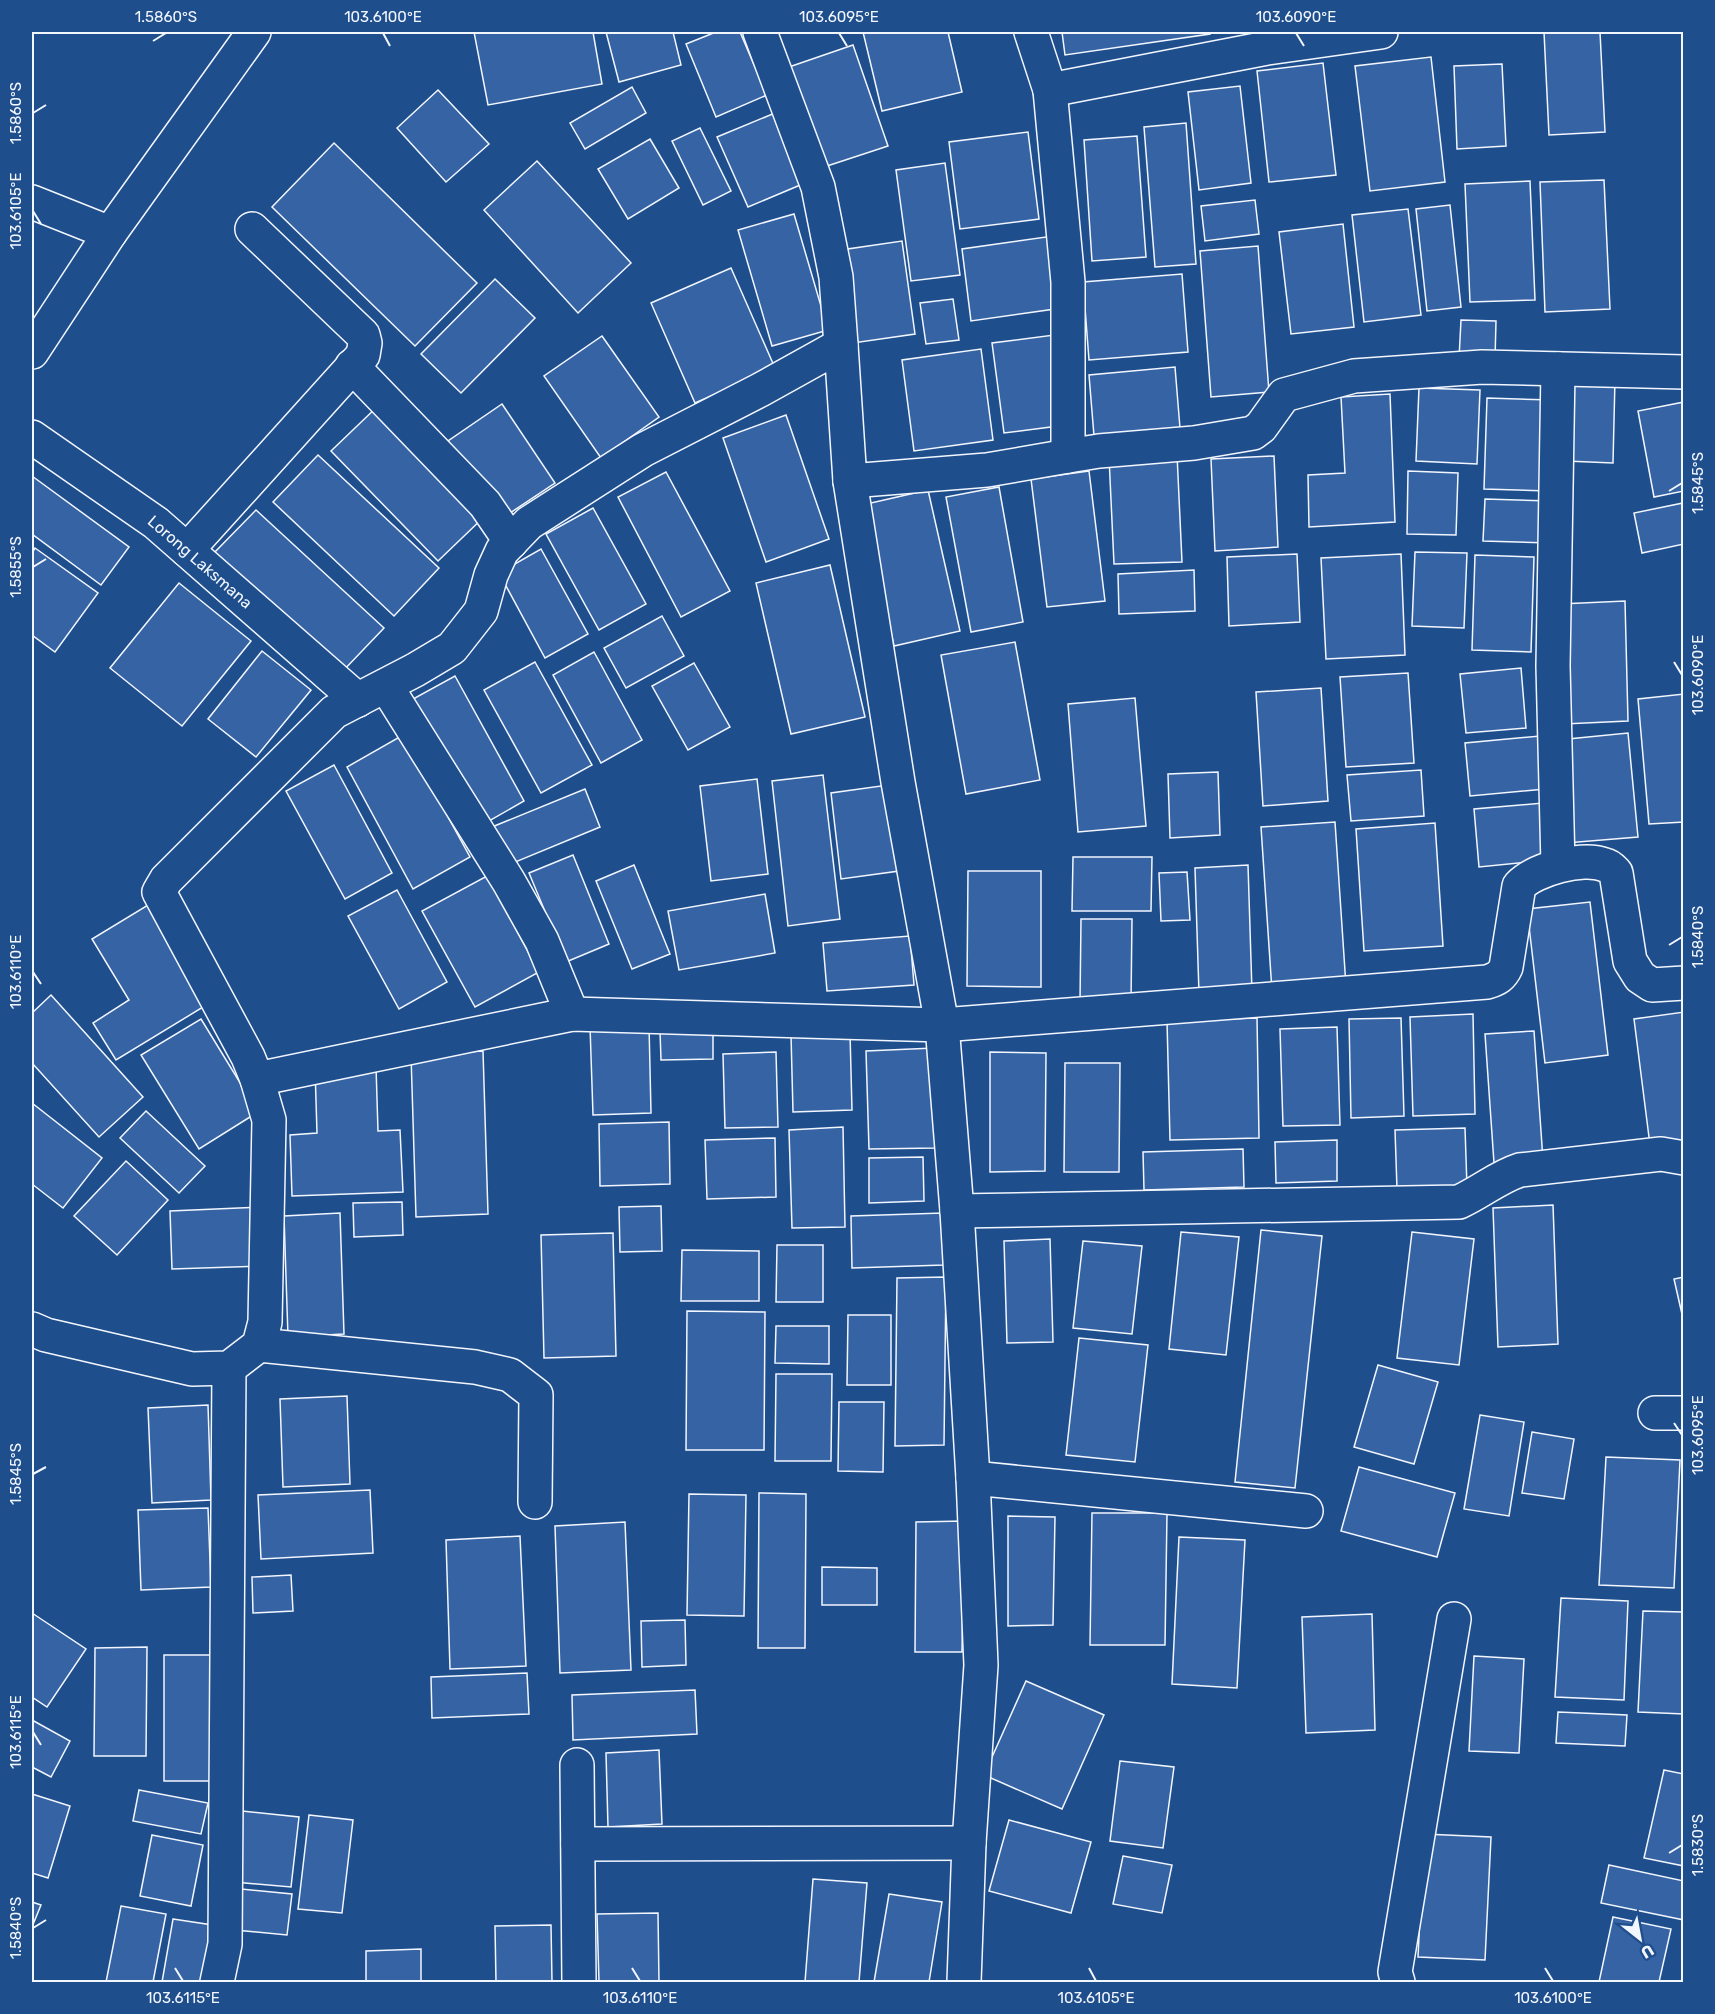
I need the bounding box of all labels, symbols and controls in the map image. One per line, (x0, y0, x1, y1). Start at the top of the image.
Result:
text: 1.5860°S (135, 8, 197, 26)
text: 103.6100°E (344, 8, 422, 26)
text: 103.6095°E (799, 8, 879, 26)
text: 103.6090°E (1256, 8, 1336, 26)
text: 1.5860°S (7, 82, 25, 144)
text: 103.6105°E (7, 172, 25, 250)
text: 1.5845°S (1689, 452, 1707, 514)
street label: Lorong Laksmana (144, 512, 256, 612)
text: 1.5855°S (7, 536, 25, 598)
text: 103.6090°E (1689, 635, 1707, 715)
text: 1.5840°S (1689, 906, 1707, 968)
text: 103.6110°E (7, 935, 25, 1009)
text: 103.6095°E (1689, 1395, 1707, 1475)
text: 1.5845°S (7, 1443, 25, 1505)
text: 103.6115°E (7, 1695, 25, 1769)
text: 1.5830°S (1689, 1814, 1707, 1876)
text: 1.5840°S (7, 1897, 25, 1959)
north arrow (1610, 1909, 1670, 1969)
text: U (1638, 1940, 1657, 1963)
text: 103.6115°E (146, 1989, 220, 2007)
text: 103.6110°E (603, 1989, 677, 2007)
text: 103.6105°E (1057, 1989, 1135, 2007)
text: 103.6100°E (1514, 1989, 1592, 2007)

